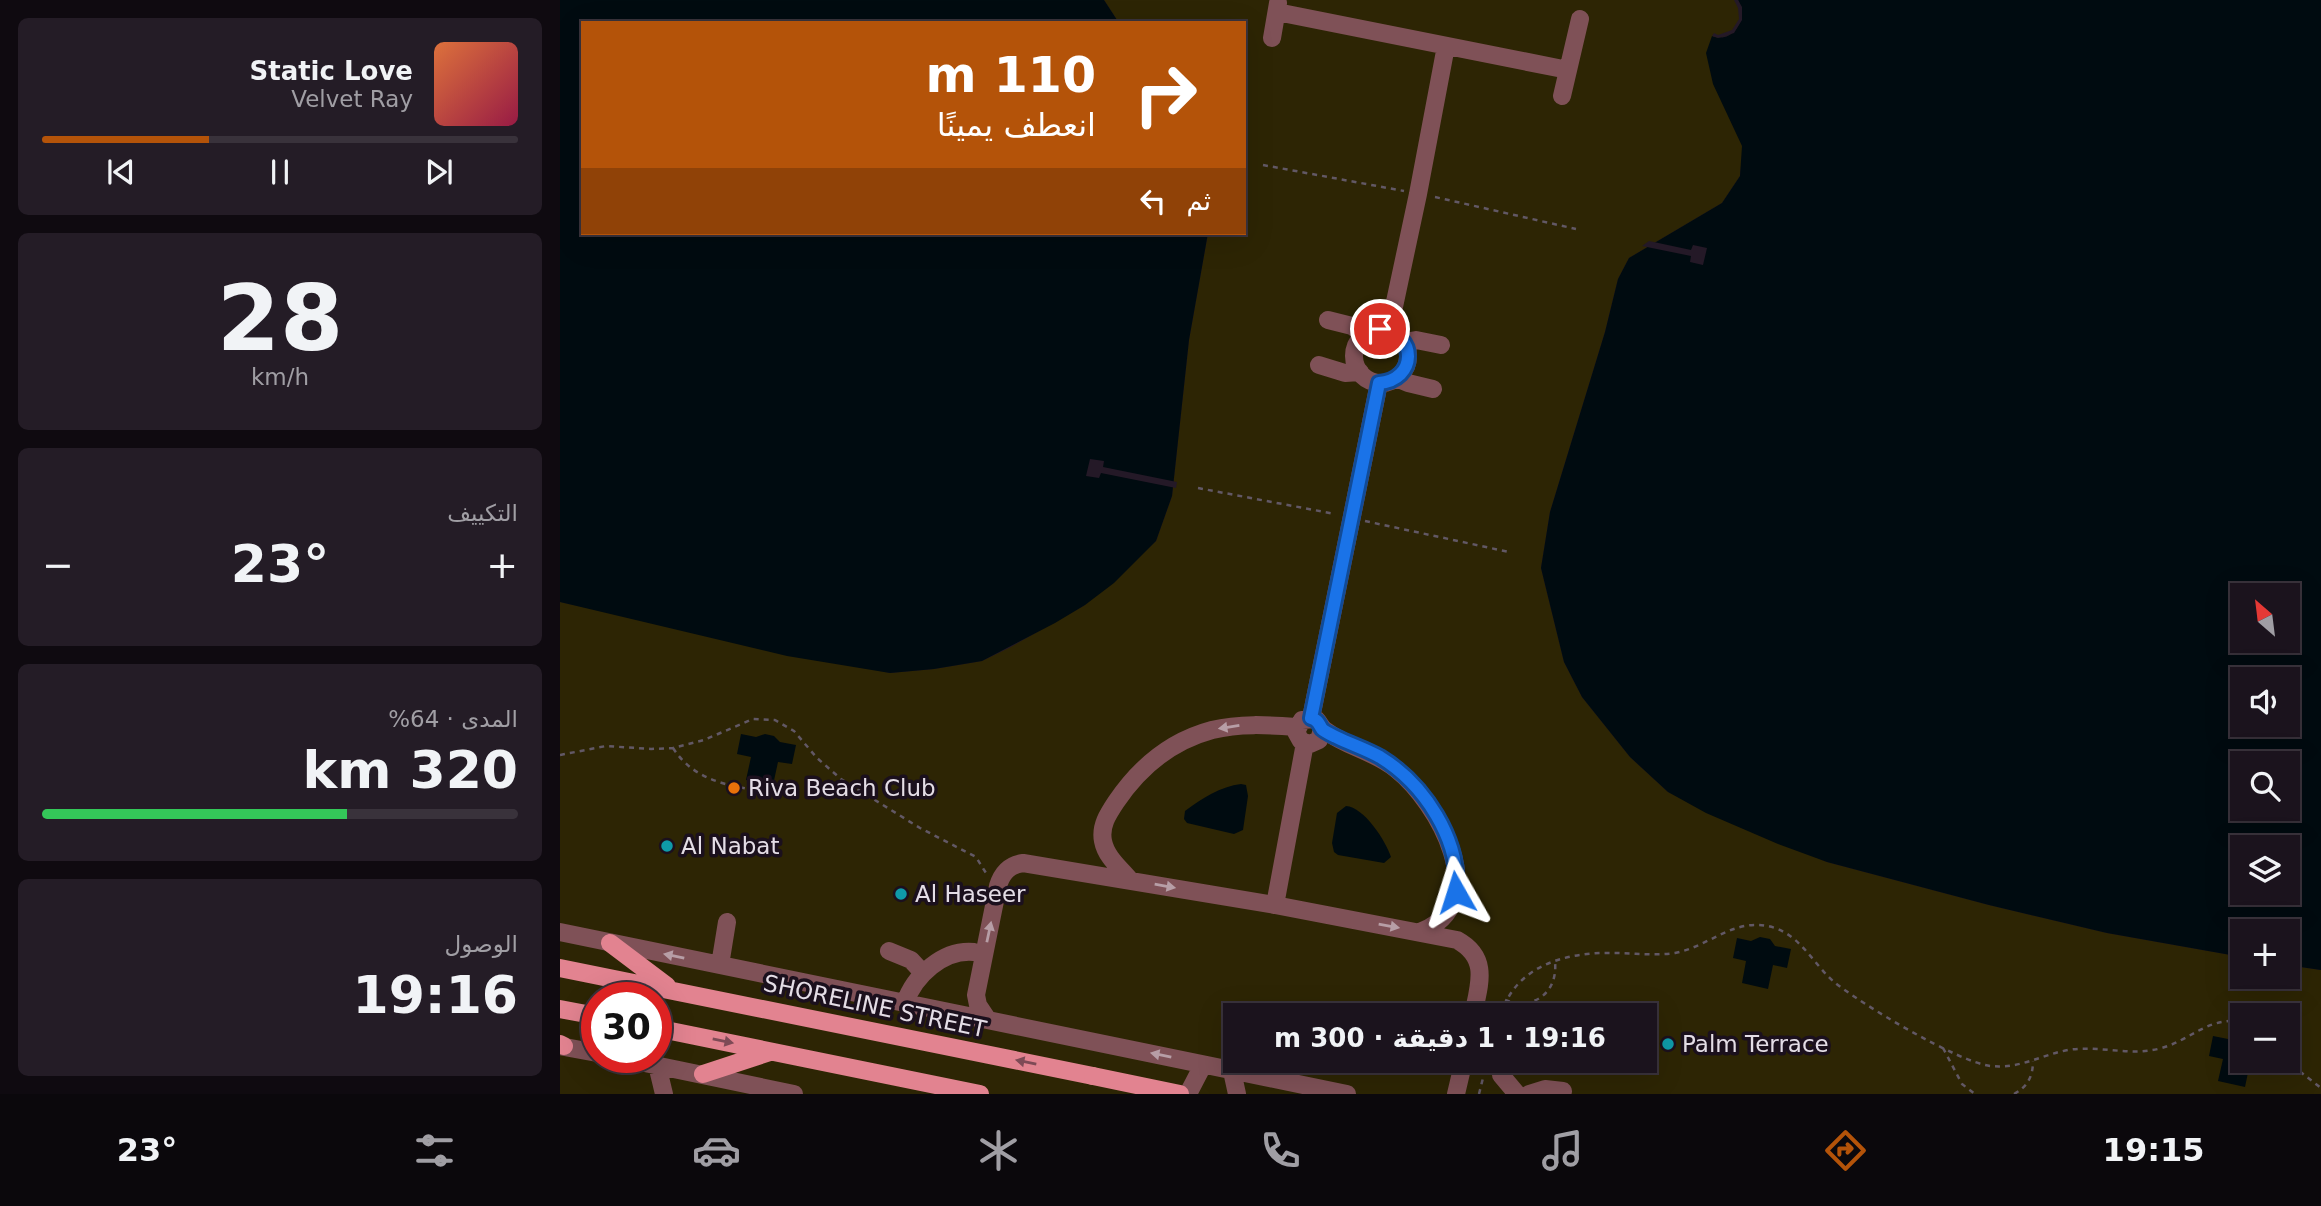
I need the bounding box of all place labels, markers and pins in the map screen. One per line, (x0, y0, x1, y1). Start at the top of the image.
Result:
pin (1350, 299, 1410, 359)
place label: Riva Beach Club (748, 775, 936, 801)
marker: Riva Beach Club (726, 780, 742, 796)
place label: Al Nabat (681, 833, 779, 859)
marker: Al Nabat (659, 838, 675, 854)
place label: Al Haseer (915, 881, 1026, 907)
marker: Al Haseer (893, 886, 909, 902)
place label: Palm Terrace (1682, 1031, 1829, 1057)
marker: Palm Terrace (1660, 1036, 1676, 1052)

